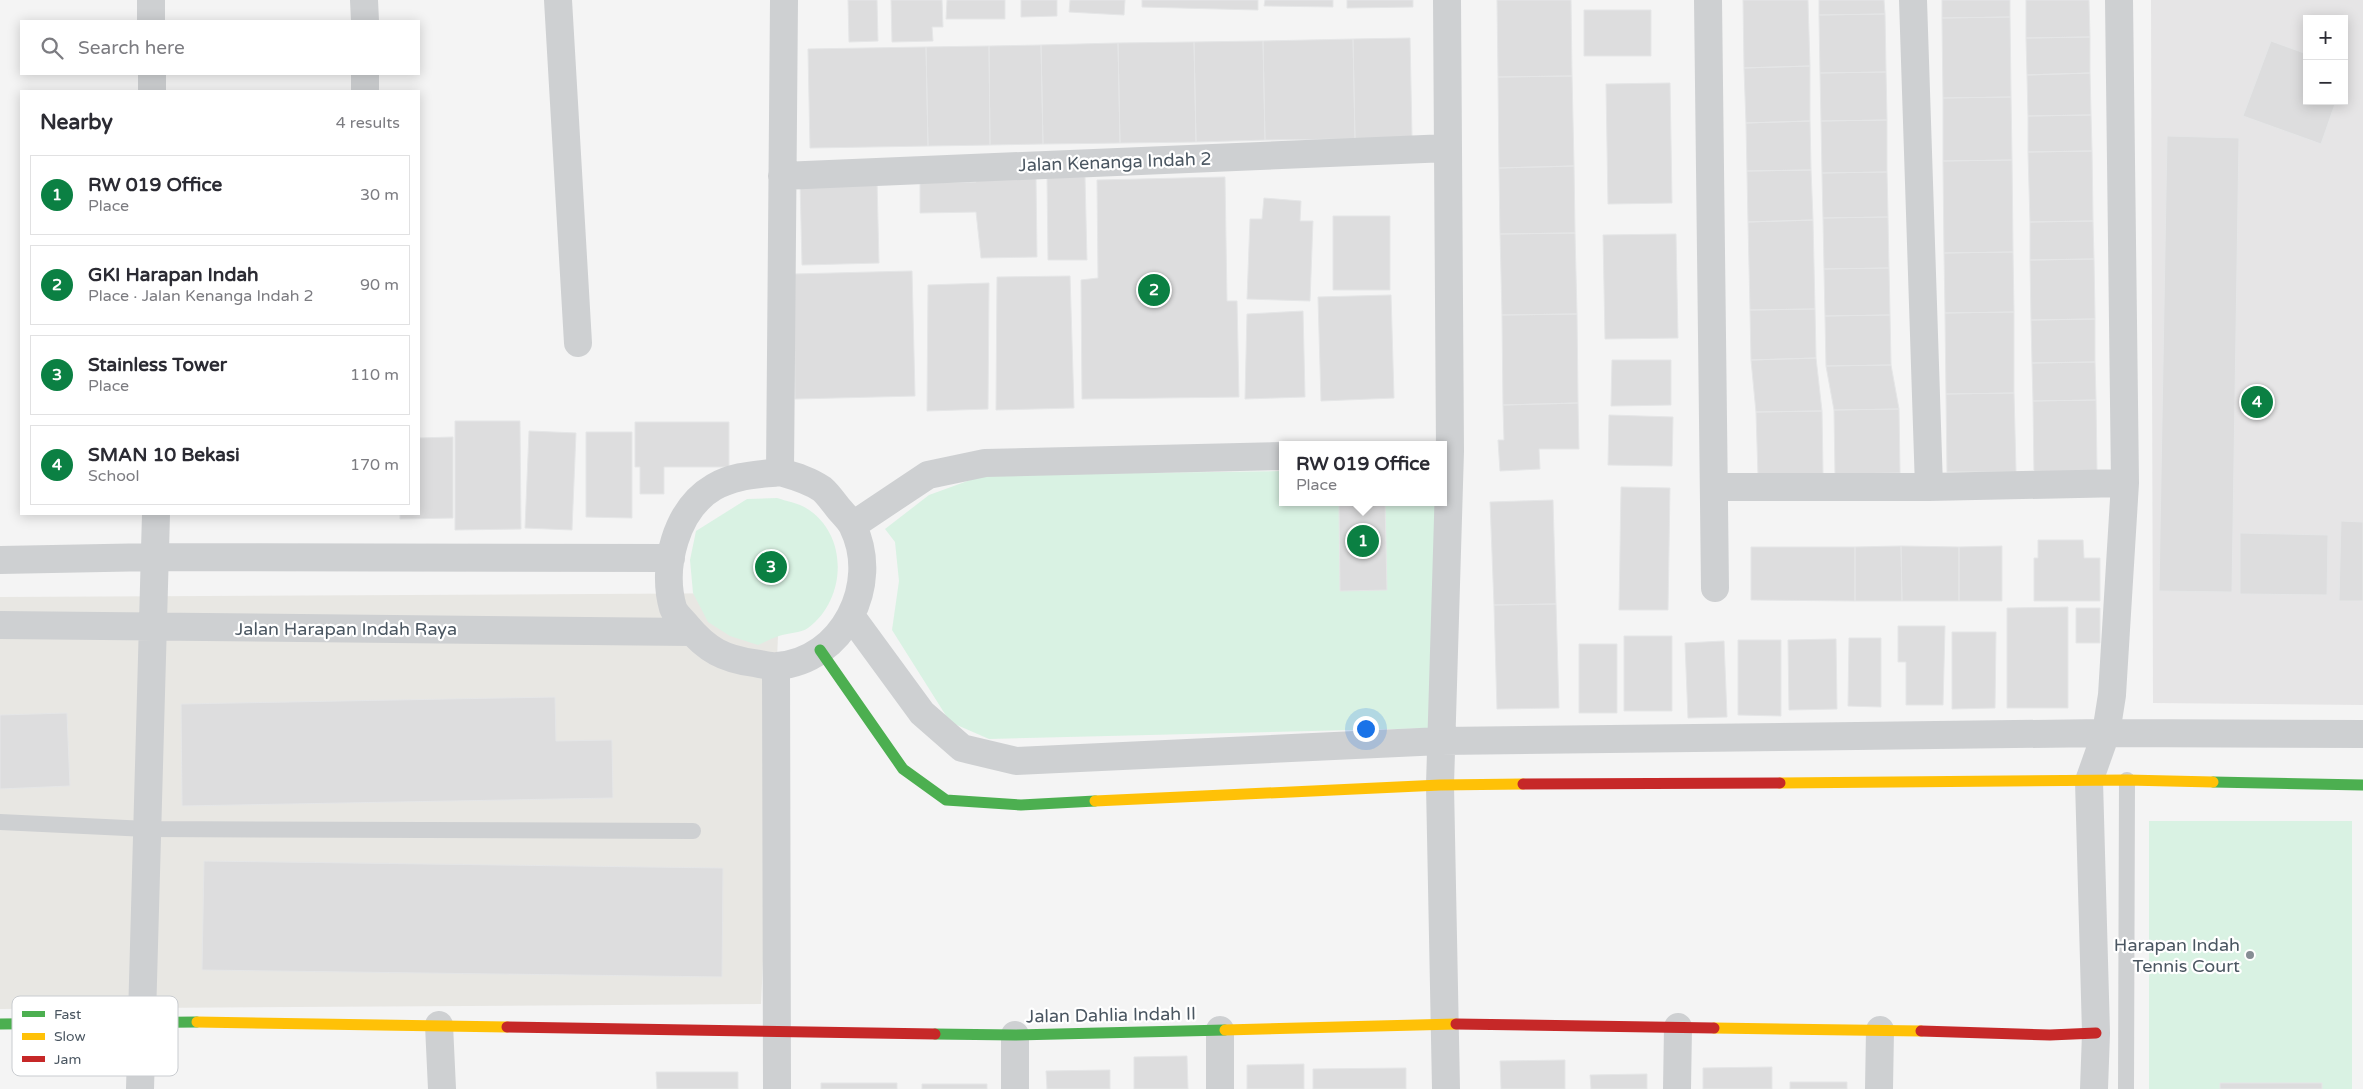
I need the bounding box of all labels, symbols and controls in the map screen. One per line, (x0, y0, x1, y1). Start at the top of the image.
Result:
map controls (2303, 15, 2348, 105)
button: + (2303, 15, 2348, 60)
search box (20, 20, 420, 75)
icon: search (38, 34, 66, 62)
text: Search here (78, 37, 185, 59)
button: − (2303, 60, 2348, 105)
text: Nearby (40, 110, 113, 135)
text: 4 results (336, 113, 400, 133)
street label: Jalan Kenanga Indah 2 (1018, 148, 1212, 176)
text: RW 019 Office (88, 174, 222, 196)
text: 1 (52, 185, 62, 205)
text: 30 m (360, 185, 399, 205)
text: Place (88, 196, 129, 216)
text: GKI Harapan Indah (88, 264, 259, 286)
pin: 2 (1138, 271, 1170, 309)
text: 2 (52, 275, 62, 295)
text: 90 m (360, 275, 399, 295)
text: Place · Jalan Kenanga Indah 2 (88, 286, 314, 306)
text: Stainless Tower (88, 354, 227, 376)
text: 3 (52, 365, 62, 385)
text: 110 m (350, 365, 399, 385)
text: Place (88, 376, 129, 396)
pin: 4 (2241, 383, 2273, 421)
popup (1279, 441, 1447, 506)
text: SMAN 10 Bekasi (88, 444, 240, 466)
text: RW 019 Office (1296, 453, 1430, 475)
text: 4 (52, 455, 62, 475)
text: 170 m (350, 455, 399, 475)
text: School (88, 466, 140, 486)
text: Place (1296, 475, 1337, 495)
pin: 1 (1347, 522, 1379, 560)
pin: 3 (755, 548, 787, 586)
street label: Jalan Harapan Indah Raya (235, 618, 457, 640)
your location (1353, 716, 1379, 742)
place label: Harapan Indah Tennis Court (2114, 934, 2240, 977)
marker: Harapan Indah Tennis Court (2244, 949, 2256, 961)
legend (12, 996, 178, 1076)
street label: Jalan Dahlia Indah II (1026, 1003, 1196, 1027)
text: Fast (54, 1006, 82, 1023)
text: Slow (54, 1028, 86, 1045)
text: Jam (54, 1051, 81, 1068)

